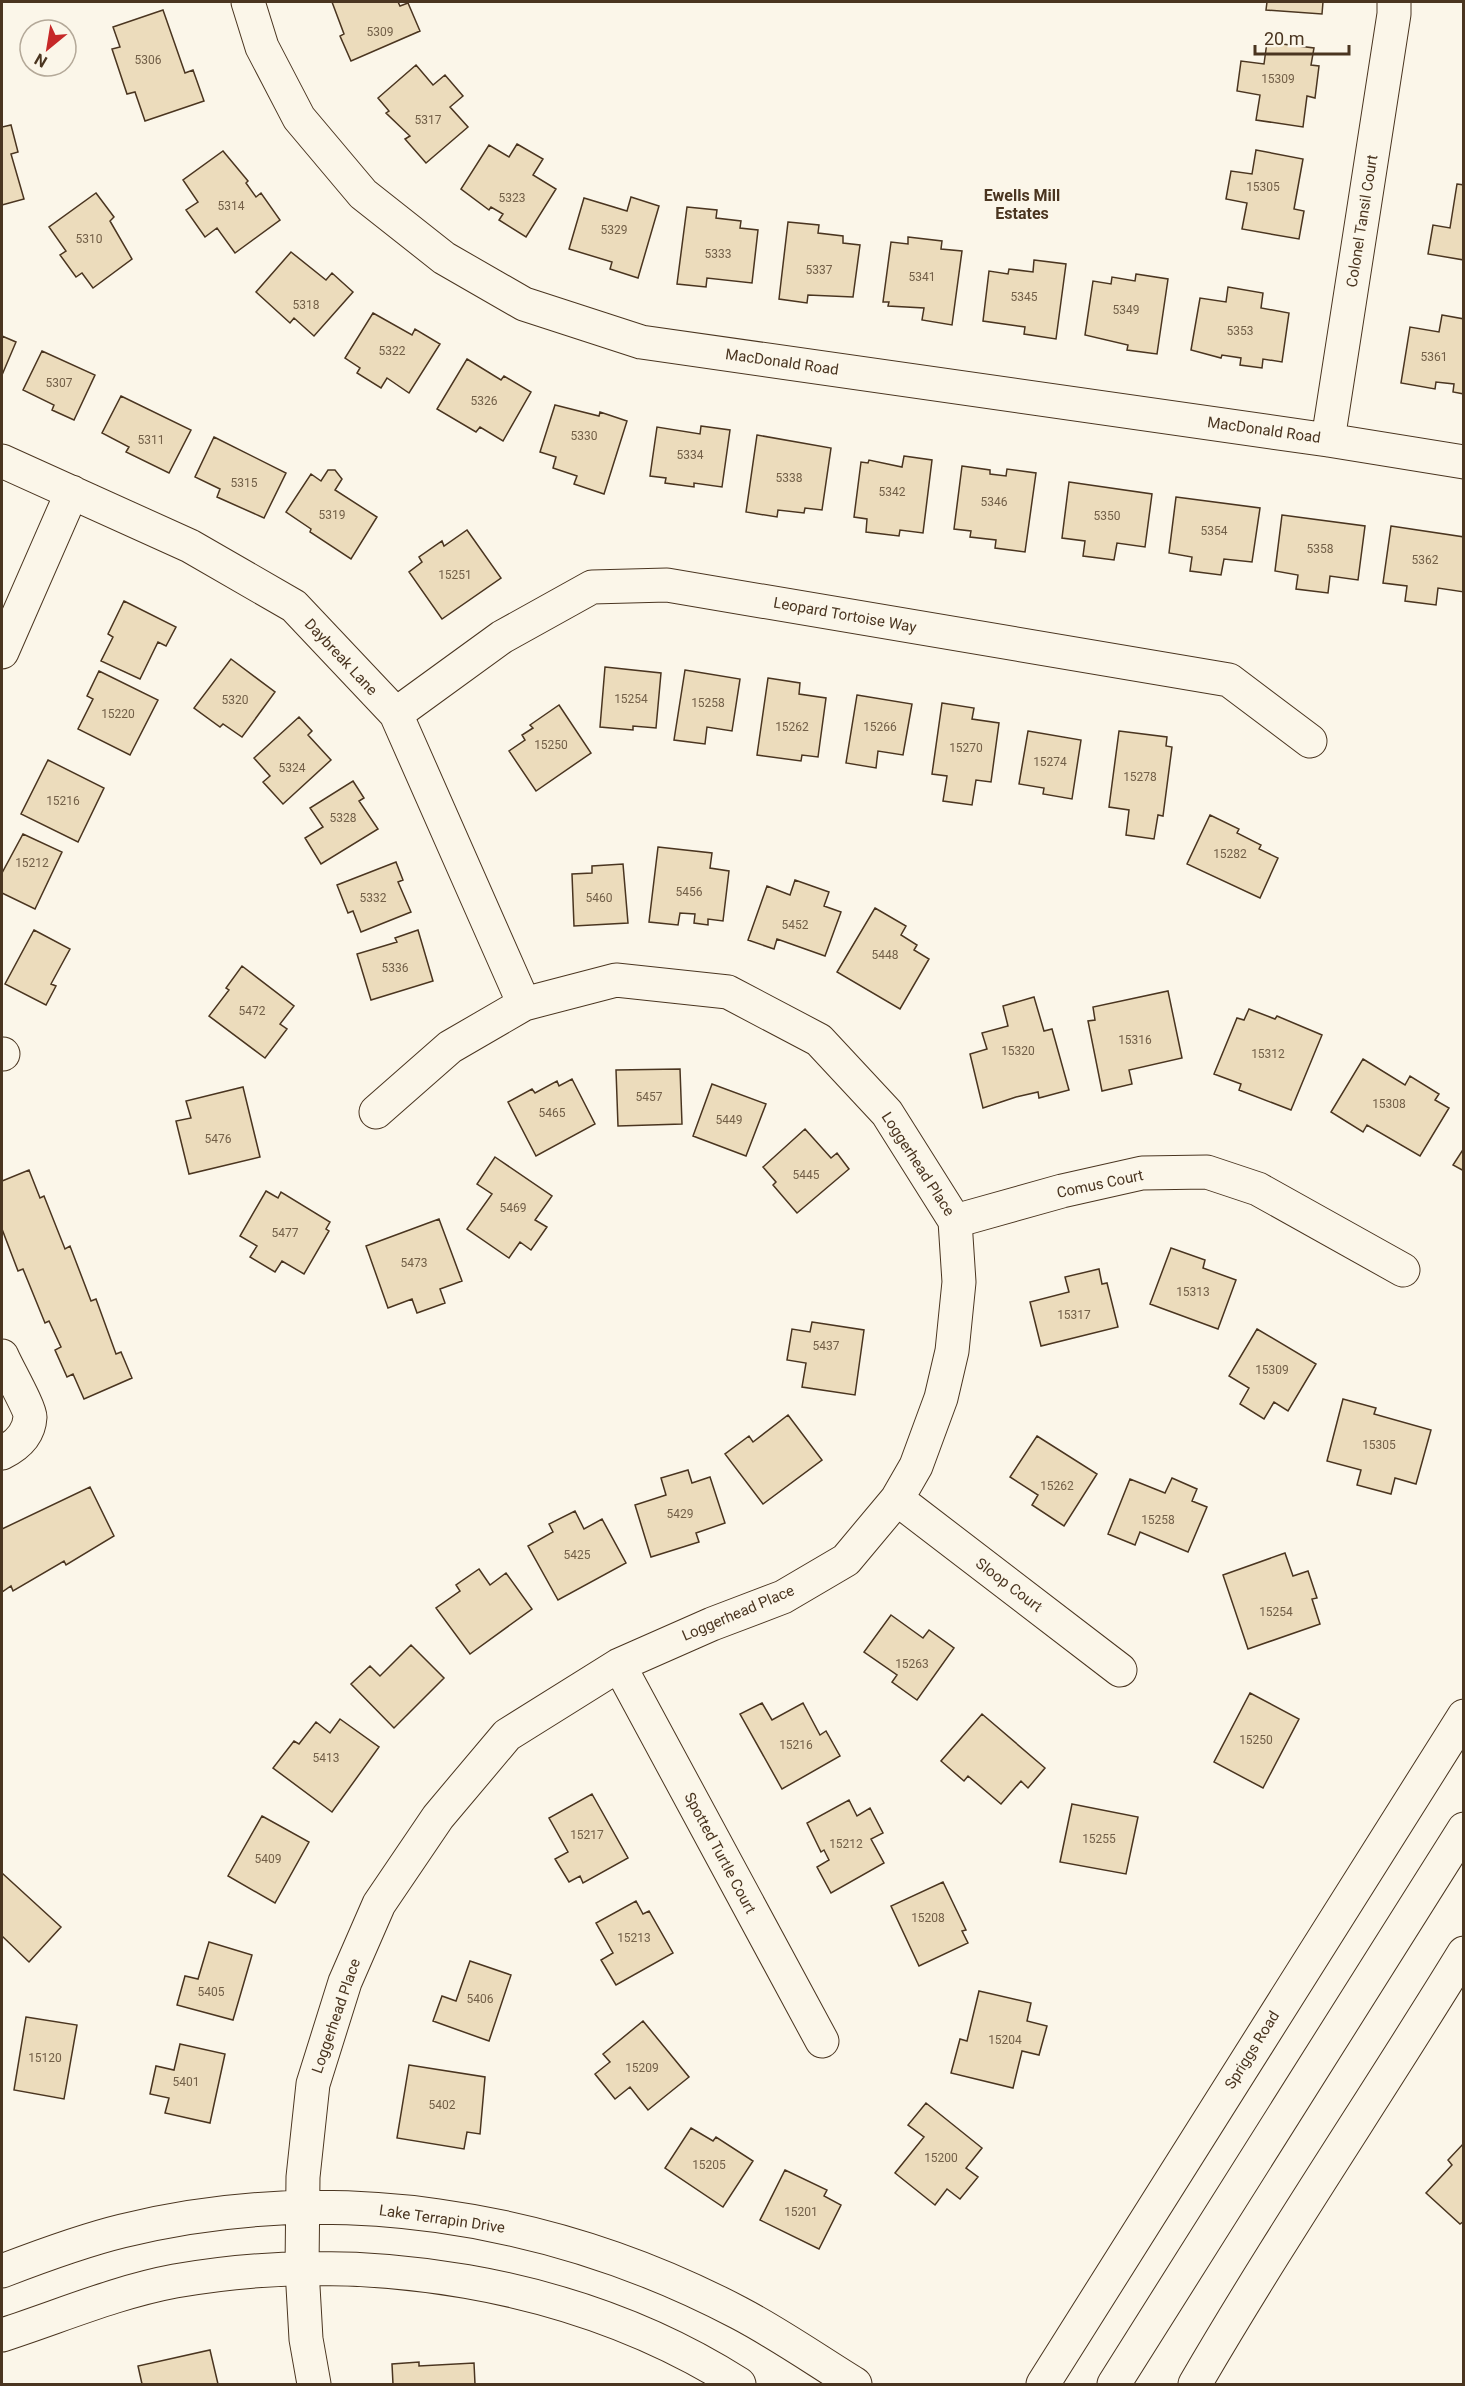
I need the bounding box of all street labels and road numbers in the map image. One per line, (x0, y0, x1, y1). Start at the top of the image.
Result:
street label: Colonel Tansil Court (1343, 153, 1381, 289)
street label: MacDonald Road (724, 345, 840, 379)
street label: MacDonald Road (1206, 413, 1322, 447)
street label: Leopard Tortoise Way (772, 594, 918, 636)
street label: Daybreak Lane (301, 615, 381, 699)
street label: Loggerhead Place (878, 1109, 958, 1219)
street label: Comus Court (1055, 1166, 1145, 1202)
street label: Sloop Court (972, 1554, 1046, 1616)
street label: Loggerhead Place (679, 1581, 797, 1645)
street label: Spotted Turtle Court (680, 1789, 760, 1917)
street label: Loggerhead Place (308, 1956, 364, 2076)
street label: Spriggs Road (1221, 2008, 1283, 2092)
street label: Lake Terrapin Drive (378, 2201, 506, 2237)

